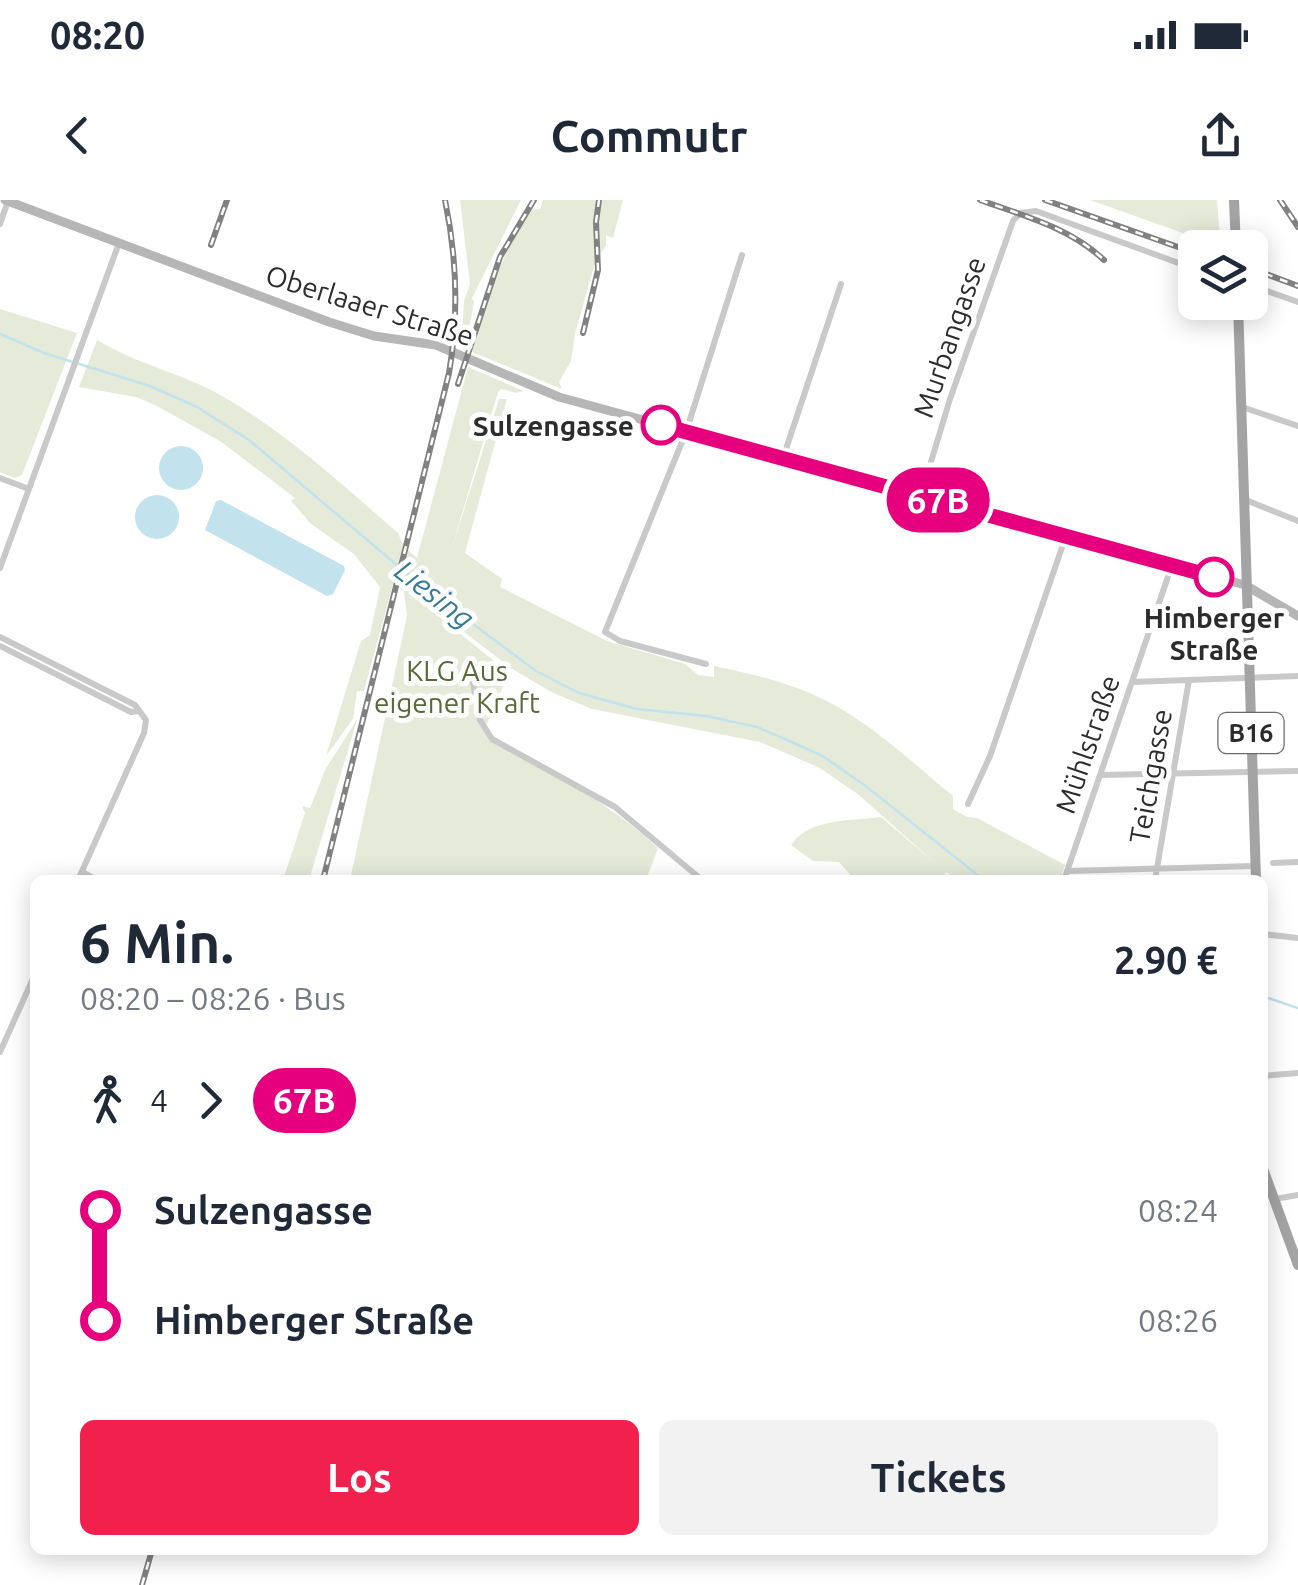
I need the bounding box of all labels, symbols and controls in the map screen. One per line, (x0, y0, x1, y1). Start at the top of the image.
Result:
text: 08:20 (50, 14, 145, 56)
icon: back (50, 108, 105, 163)
icon: share (1193, 108, 1248, 163)
text: Commutr (550, 110, 748, 161)
map controls (1178, 230, 1268, 320)
button: layers (1178, 230, 1268, 320)
street label: Murbangasse (907, 253, 991, 421)
street label: Oberlaaer Straße (262, 259, 478, 351)
marker: Sulzengasse (642, 406, 680, 444)
place label: Sulzengasse (473, 410, 634, 441)
line badge: 67B (880, 468, 996, 532)
text: 67B (907, 480, 969, 520)
water label: Liesing (389, 553, 481, 635)
marker: Himberger Straße (1195, 558, 1233, 596)
place label: Himberger Straße (1144, 602, 1285, 665)
park label: KLG Aus eigener Kraft (374, 655, 540, 718)
street label: Mühlstraße (1049, 671, 1125, 817)
street label: Teichgasse (1123, 706, 1177, 846)
road number: B16 (1218, 713, 1284, 753)
text: 6 Min. (80, 912, 234, 973)
text: 2.90 € (1114, 939, 1218, 981)
text: 08:20 – 08:26 · Bus (80, 980, 346, 1016)
icon: walk (80, 1073, 135, 1128)
icon: forward (183, 1073, 238, 1128)
text: 67B (273, 1080, 336, 1120)
text: 4 (150, 1082, 168, 1118)
text: Sulzengasse (154, 1189, 373, 1231)
text: 08:24 (1138, 1192, 1218, 1228)
text: Himberger Straße (154, 1299, 474, 1341)
text: 08:26 (1138, 1302, 1218, 1338)
button: Los (80, 1420, 639, 1535)
button: Tickets (659, 1420, 1218, 1535)

